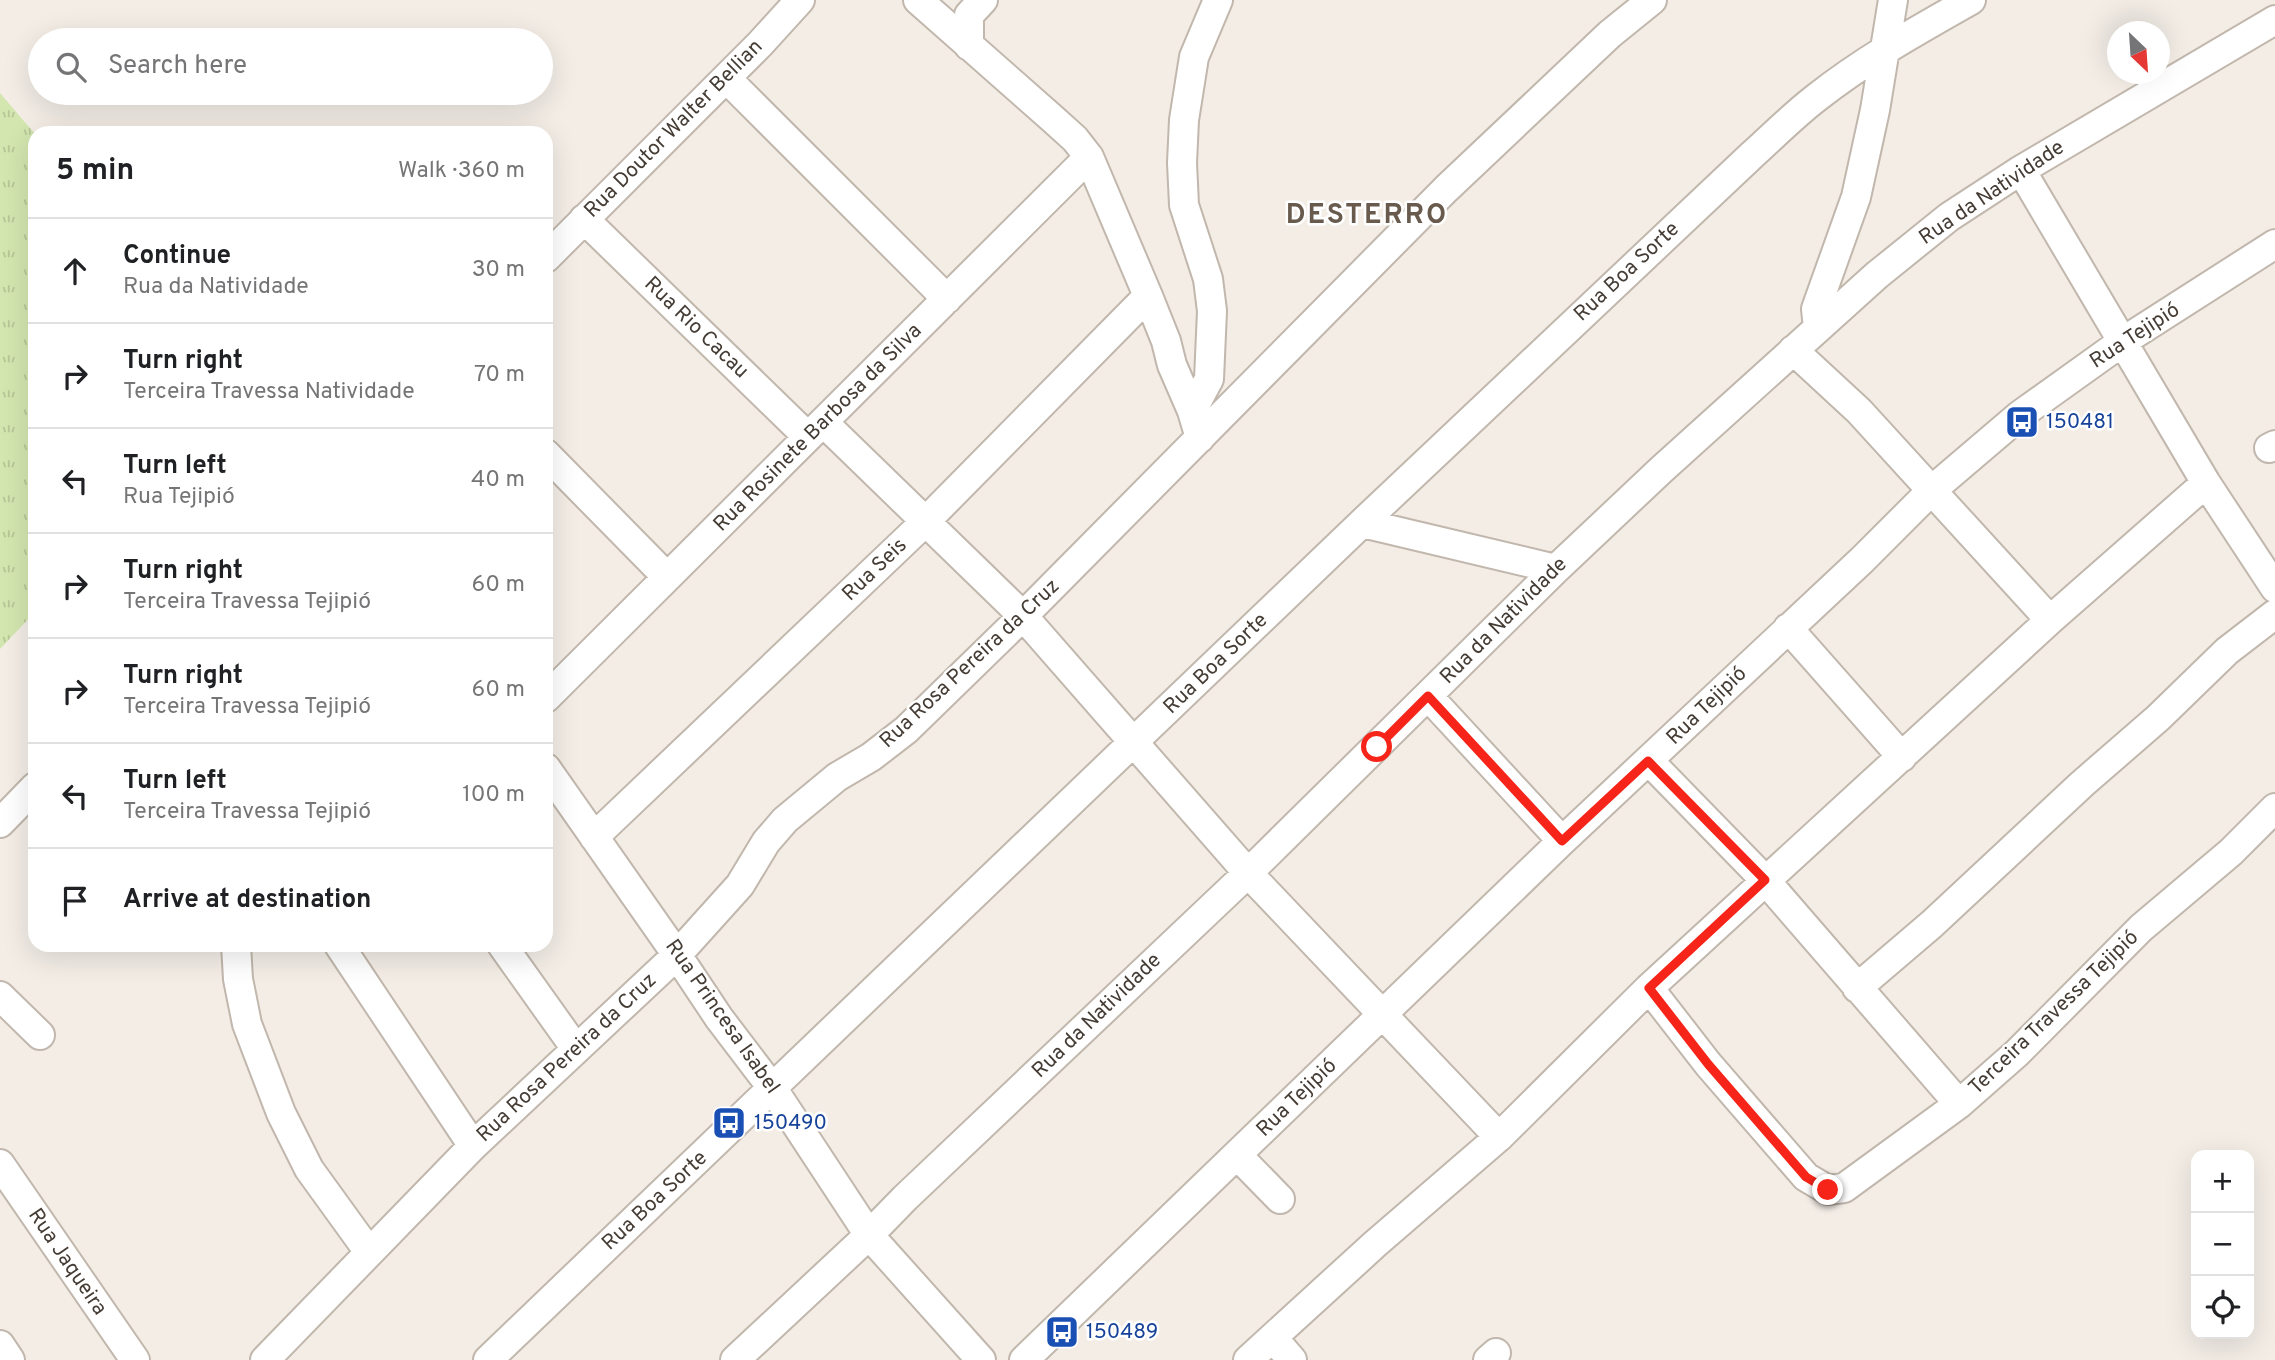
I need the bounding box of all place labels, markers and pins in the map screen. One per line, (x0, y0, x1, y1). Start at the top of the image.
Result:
bus stop icon: 150481 (2003, 403, 2041, 441)
place label: 150481 (2046, 409, 2114, 436)
bus stop icon: 150490 (710, 1104, 748, 1142)
place label: 150490 (754, 1110, 827, 1137)
bus stop icon: 150489 (1043, 1313, 1081, 1351)
place label: 150489 (1086, 1319, 1158, 1346)

